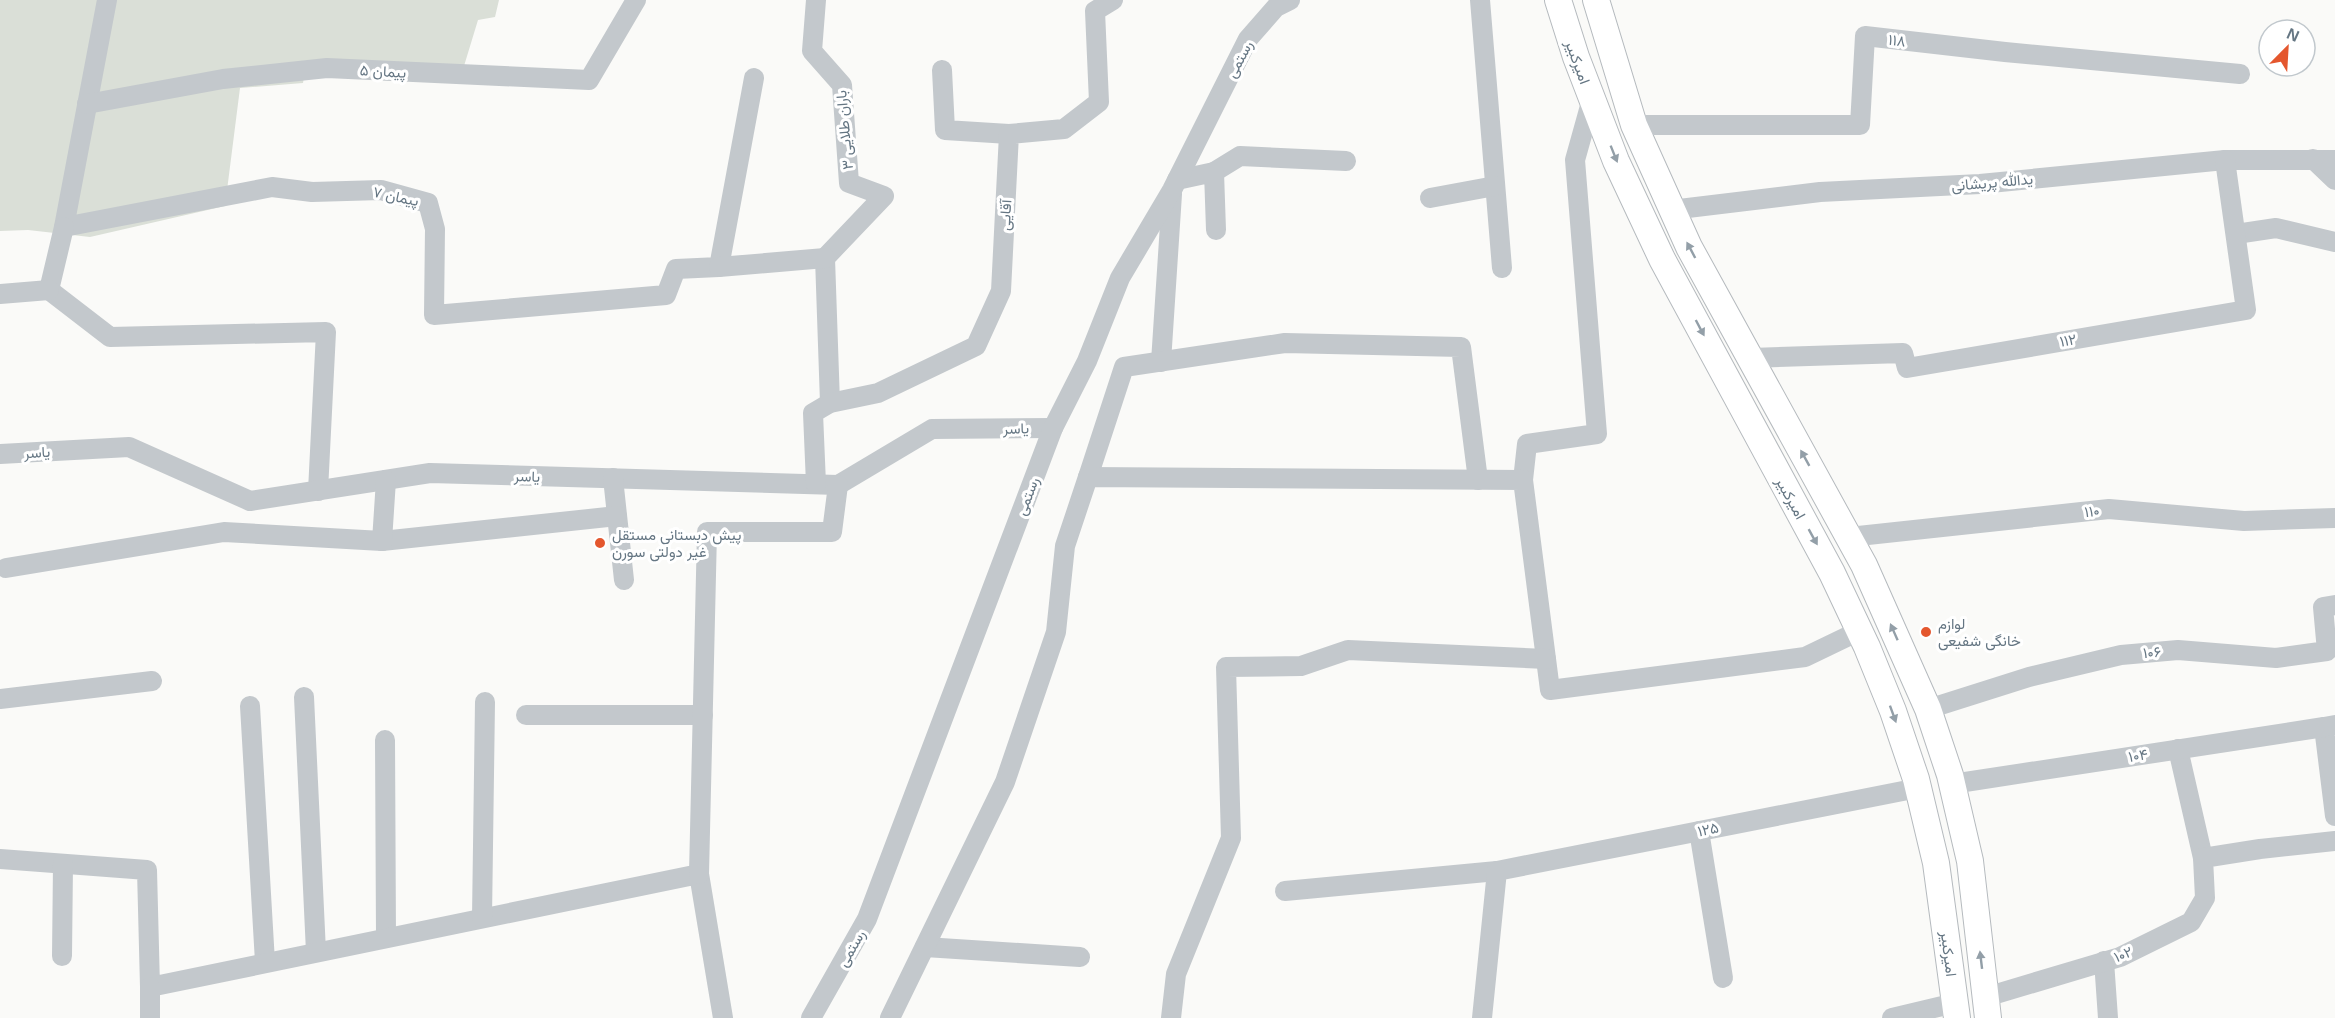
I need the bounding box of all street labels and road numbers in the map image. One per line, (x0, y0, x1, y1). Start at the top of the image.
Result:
street label: ۱۱۸ (1887, 30, 1907, 50)
street label: رستمی (1222, 37, 1258, 81)
street label: امیرکبیر (1561, 37, 1594, 87)
street label: پیمان ۵ (359, 61, 407, 83)
street label: باران طلایی ۳ (832, 89, 858, 170)
street label: یدالله پریشانی (1950, 170, 2034, 196)
street label: پیمان ۷ (371, 183, 420, 211)
street label: آقایی (996, 197, 1016, 231)
street label: ۱۱۲ (2058, 330, 2078, 350)
street label: یاسر (1002, 419, 1029, 438)
street label: یاسر (22, 443, 51, 462)
street label: یاسر (513, 467, 540, 486)
street label: امیرکبیر (1771, 473, 1809, 522)
street label: رستمی (1012, 474, 1044, 518)
street label: ۱۱۰ (2084, 502, 2100, 520)
street label: ۱۰۶ (2142, 643, 2162, 661)
street label: ۱۰۴ (2127, 745, 2149, 765)
street label: ۱۲۵ (1696, 819, 1720, 839)
street label: رستمی (834, 927, 870, 970)
street label: امیرکبیر (1937, 929, 1960, 978)
street label: ۱۰۲ (2111, 943, 2135, 965)

